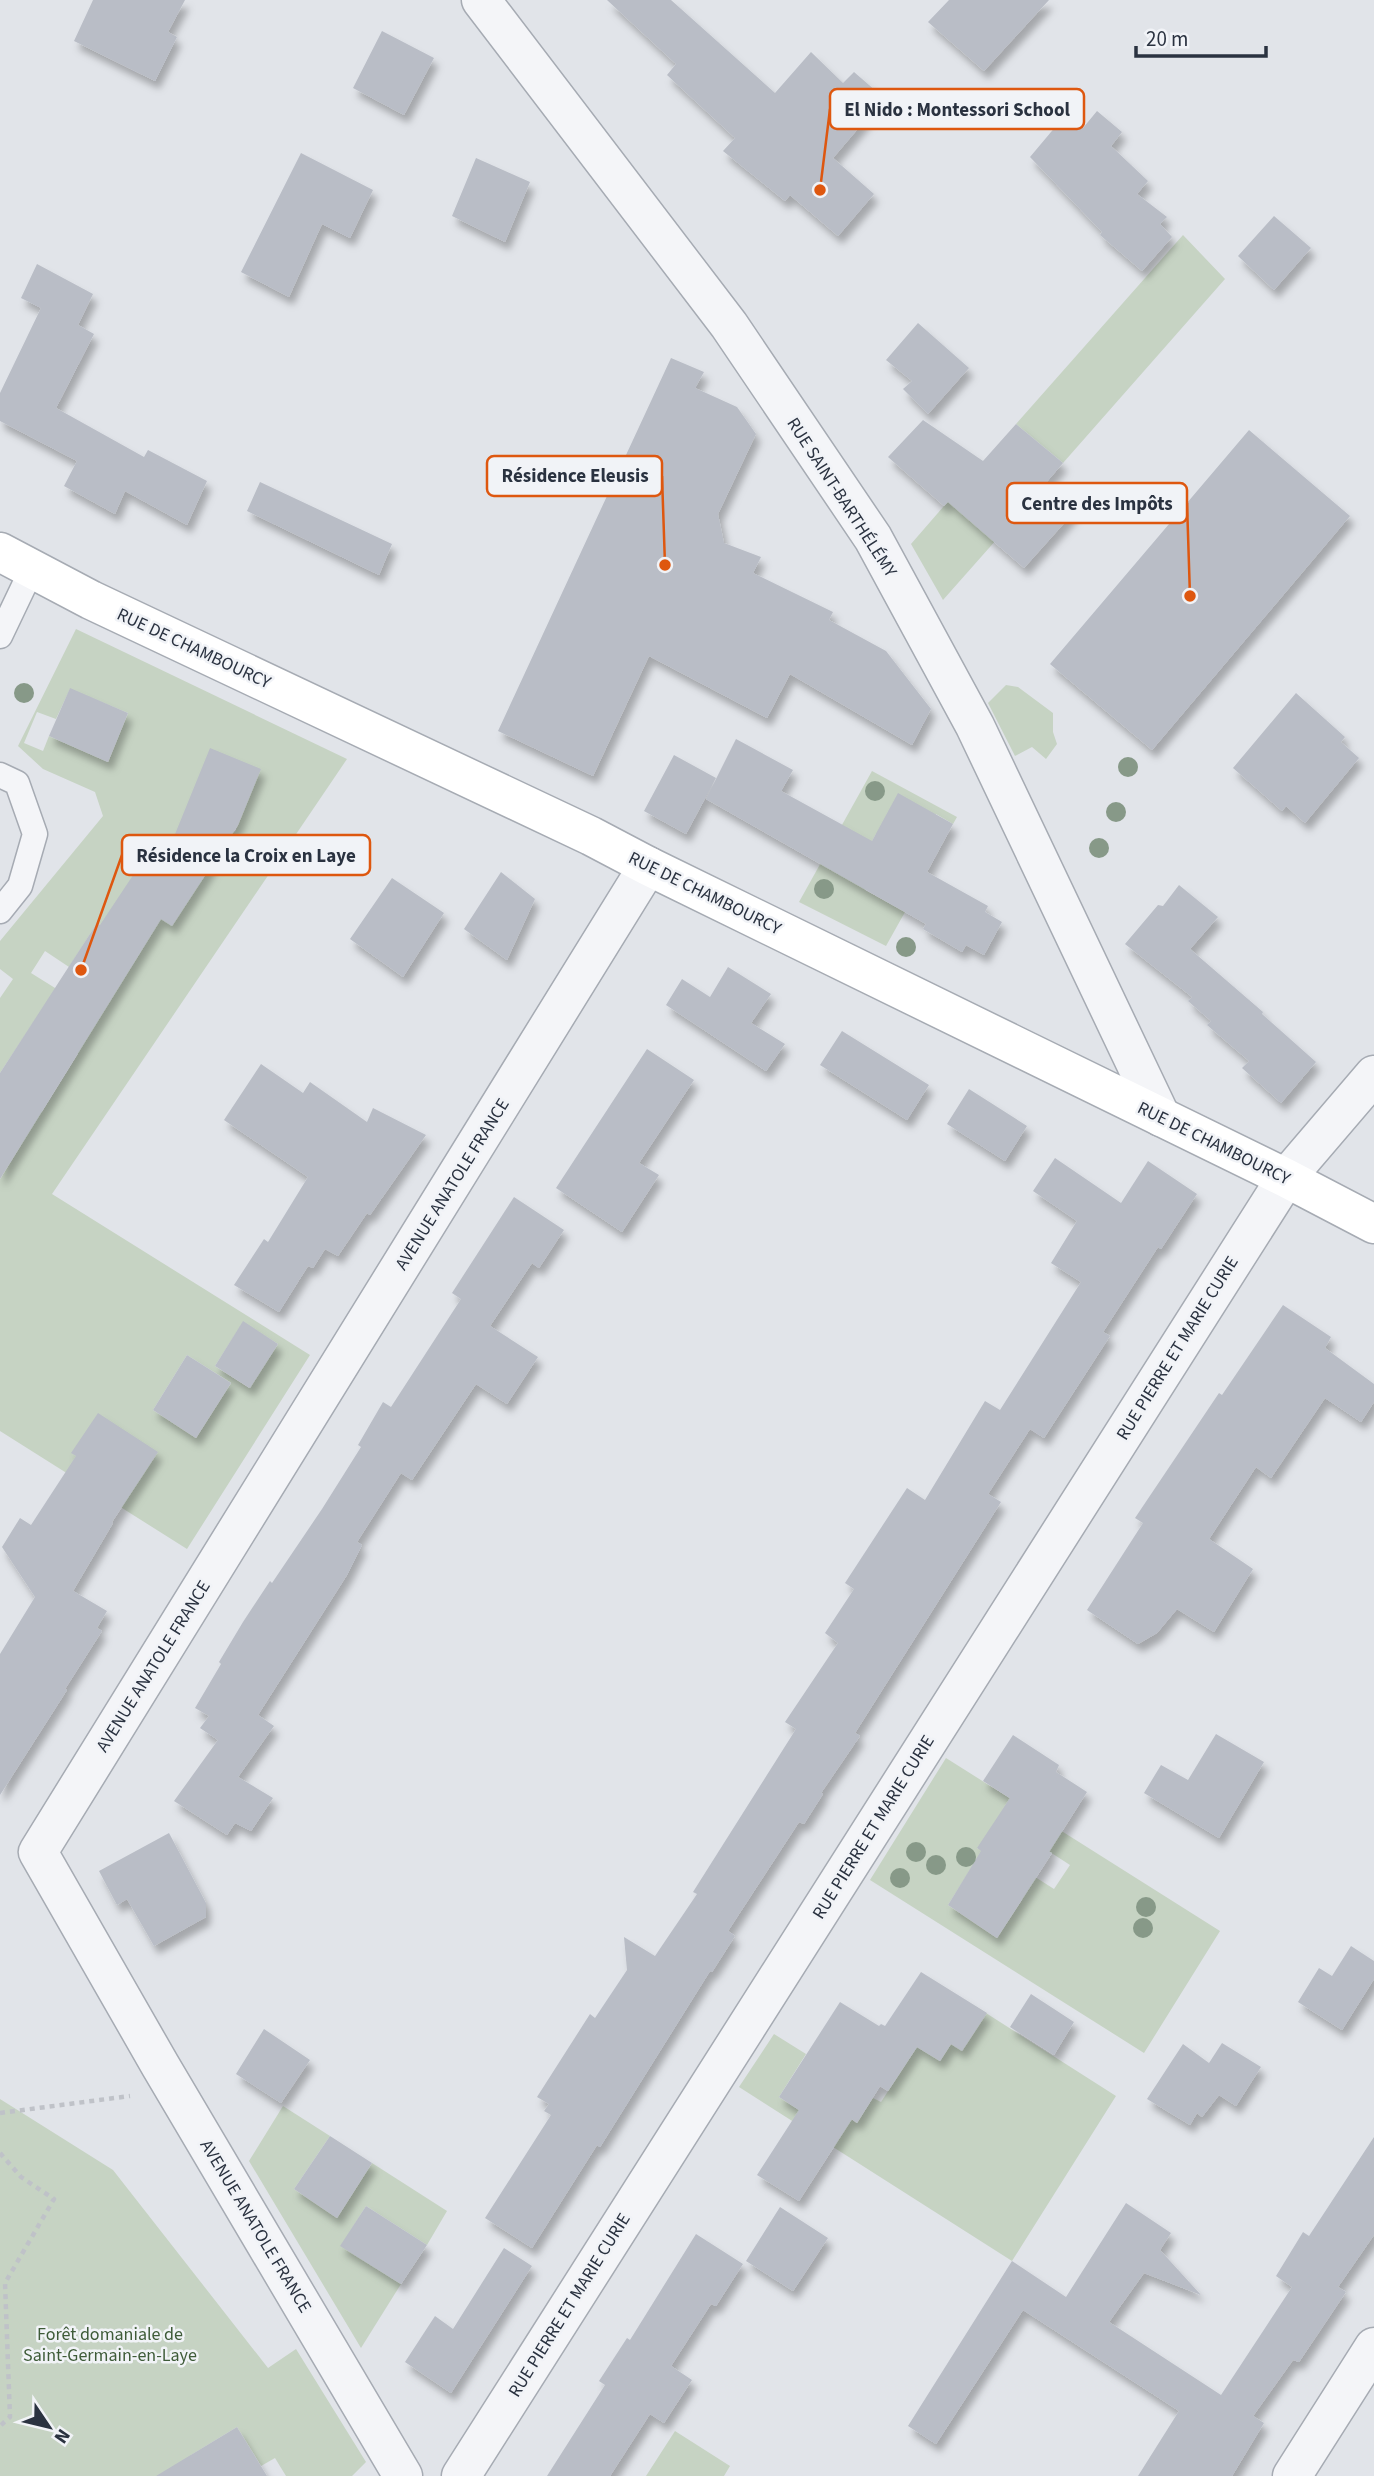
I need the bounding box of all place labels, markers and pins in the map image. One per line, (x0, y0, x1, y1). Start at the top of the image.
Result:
callout: El Nido : Montessori School (830, 89, 1084, 129)
callout: Résidence Eleusis (487, 456, 662, 496)
callout: Centre des Impôts (1007, 483, 1187, 523)
callout: Résidence la Croix en Laye (122, 835, 370, 875)

